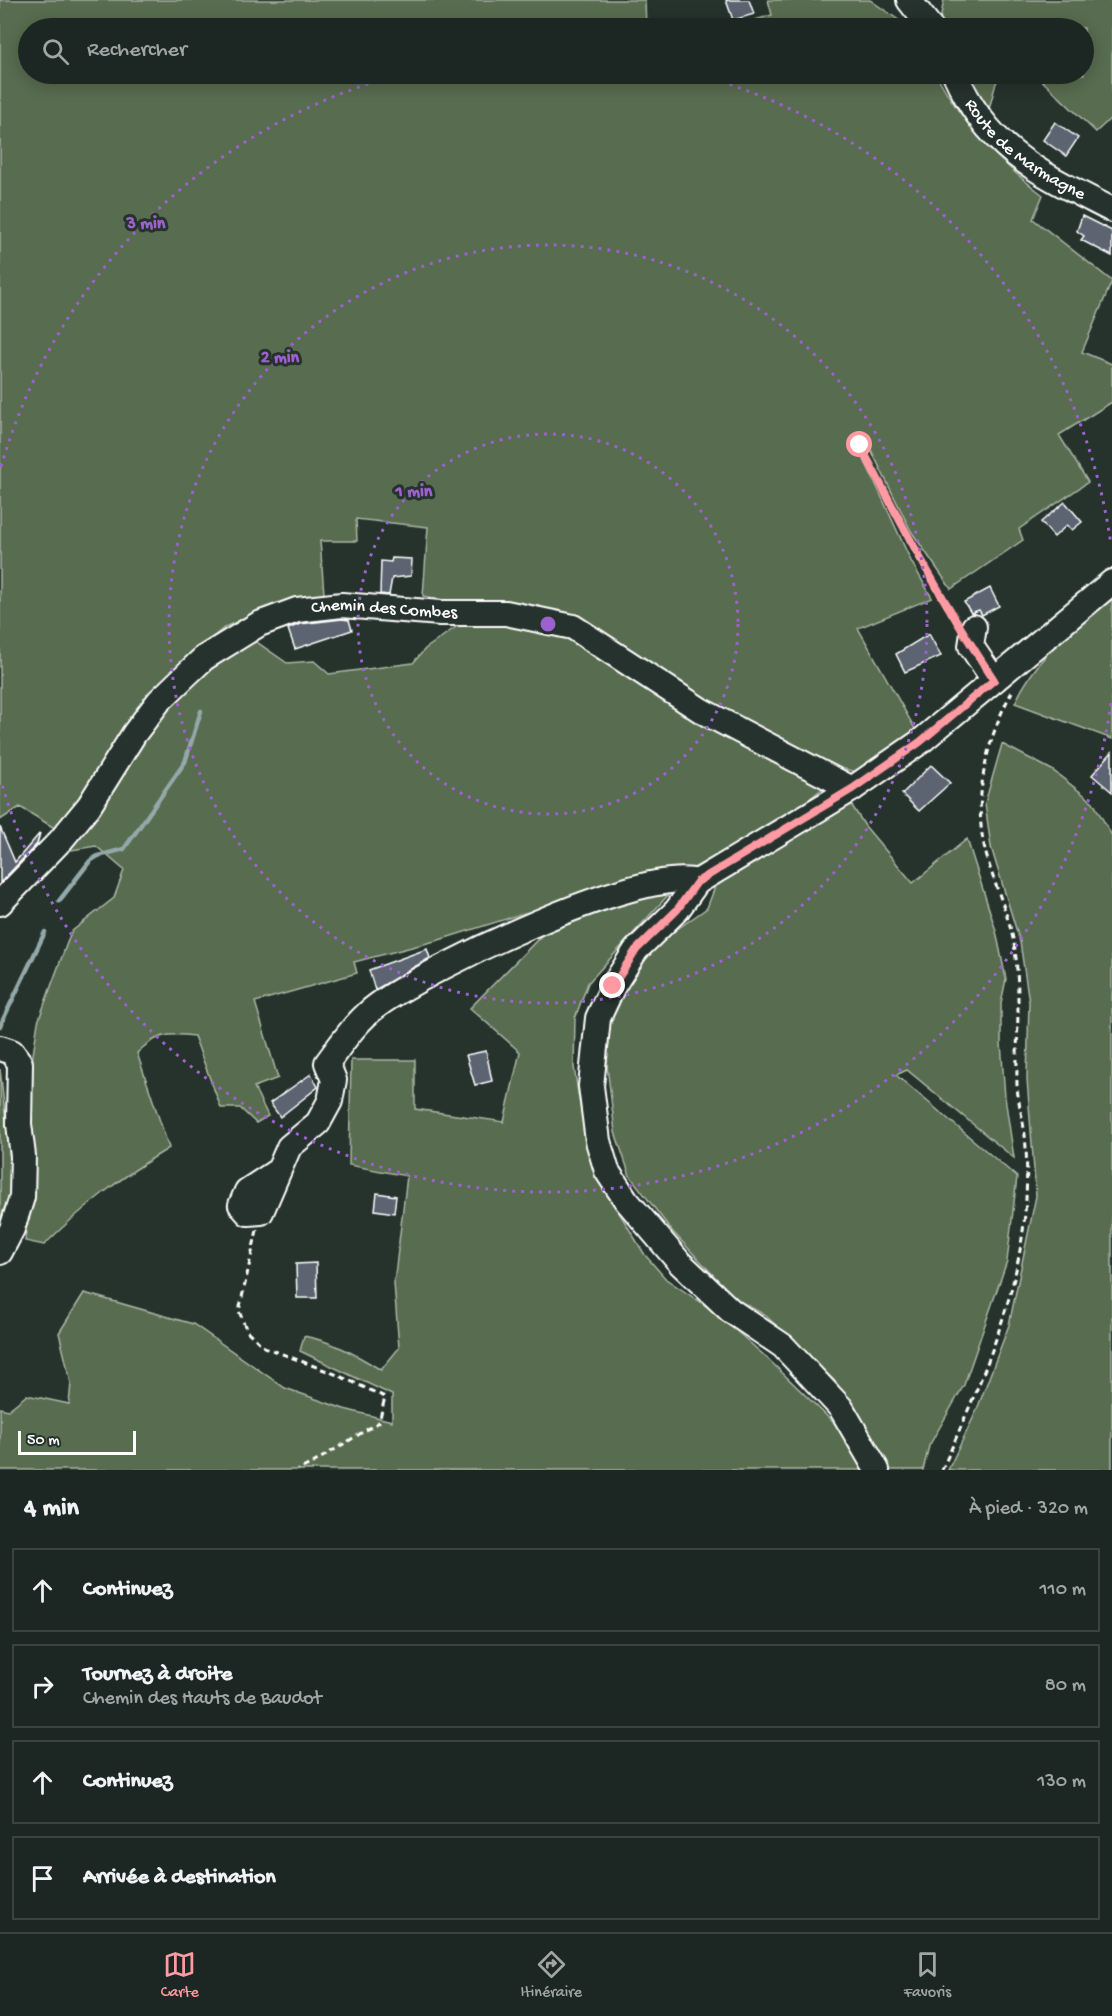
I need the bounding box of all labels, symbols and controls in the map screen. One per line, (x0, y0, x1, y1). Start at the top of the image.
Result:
search box (18, 18, 1094, 84)
icon: search (39, 35, 72, 68)
text: Rechercher (87, 38, 187, 64)
street label: Route de Marmagne (960, 95, 1089, 205)
text: 3 min (126, 214, 166, 235)
text: 2 min (261, 348, 300, 369)
route start (846, 431, 872, 457)
text: 1 min (395, 482, 433, 503)
street label: Chemin des Combes (310, 594, 458, 624)
centre of rings (538, 614, 558, 634)
route end (599, 972, 625, 998)
scale bar (18, 1428, 136, 1456)
text: 50 m (27, 1432, 60, 1451)
text: 4 min (24, 1494, 79, 1525)
text: À pied · 320 m (969, 1498, 1088, 1521)
icon: ahead (26, 1574, 59, 1607)
text: Continuez (83, 1577, 172, 1603)
text: 110 m (1040, 1579, 1086, 1602)
text: Tournez à droite (83, 1662, 232, 1688)
icon: right (26, 1670, 59, 1703)
text: 80 m (1045, 1675, 1086, 1698)
text: Chemin des Hauts de Baudot (83, 1688, 322, 1711)
icon: ahead (26, 1766, 59, 1799)
text: Continuez (83, 1769, 172, 1795)
text: 130 m (1037, 1771, 1086, 1794)
icon: arrive (26, 1862, 59, 1895)
text: Arrivée à destination (83, 1865, 276, 1891)
tab: Carte (161, 1948, 199, 2003)
tab: Itinéraire (520, 1948, 582, 2003)
tab: Favoris (904, 1948, 951, 2003)

